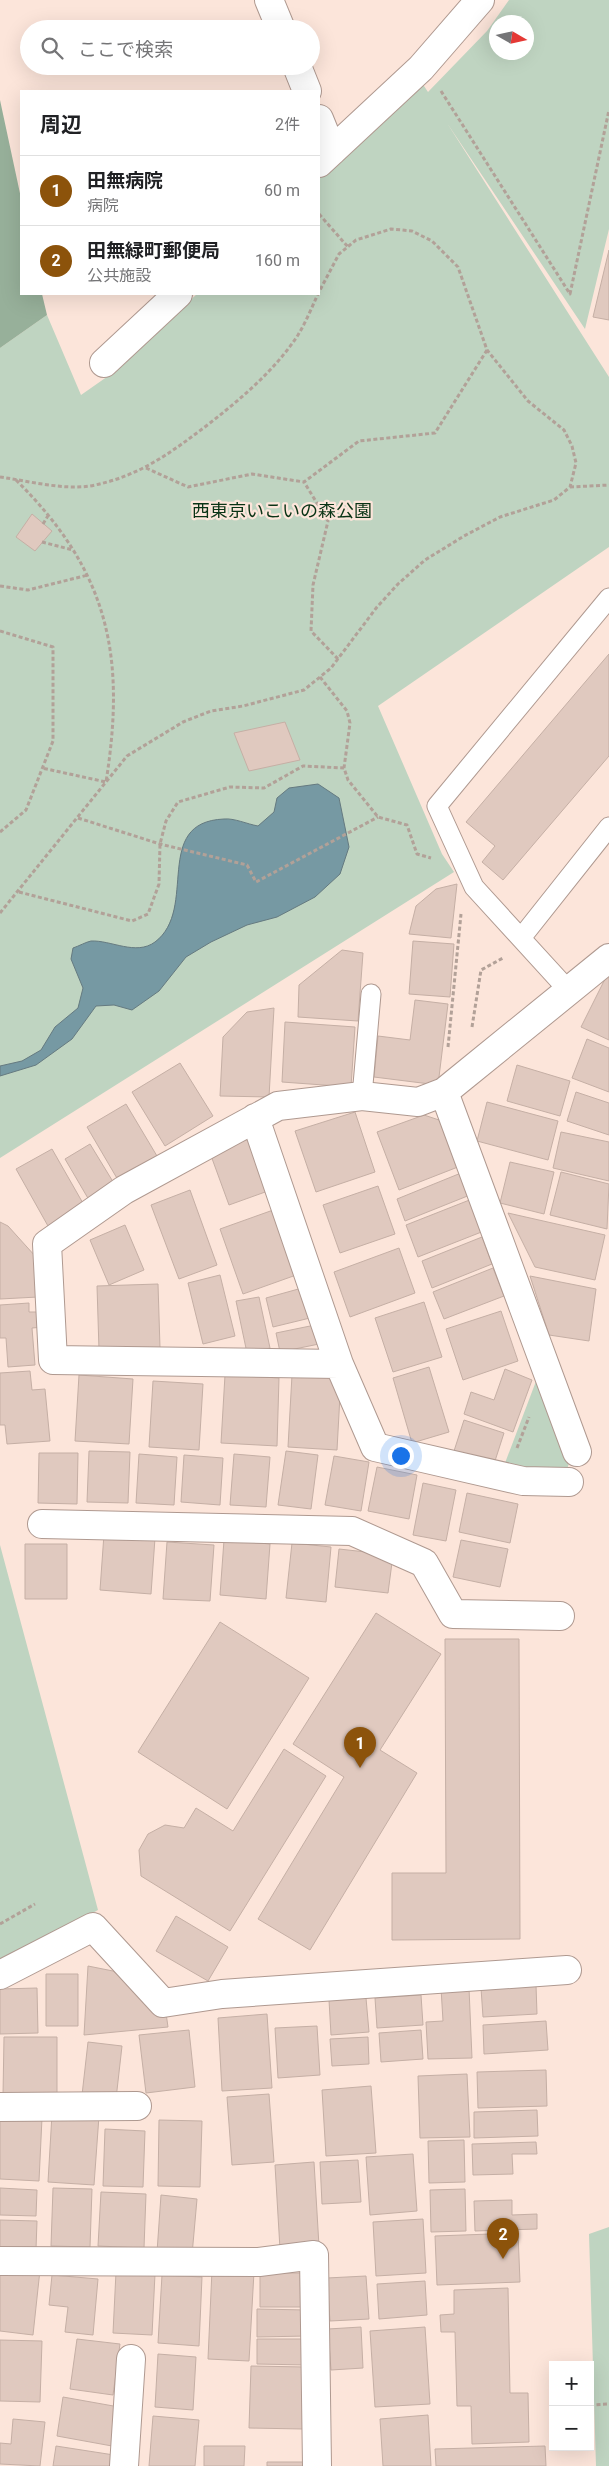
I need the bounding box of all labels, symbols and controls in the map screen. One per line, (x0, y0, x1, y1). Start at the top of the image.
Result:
north arrow (489, 15, 534, 60)
search box (20, 20, 320, 75)
icon: search (38, 34, 66, 62)
text: ここで検索 (78, 38, 173, 61)
text: 周辺 (40, 113, 82, 137)
text: 2件 (275, 115, 300, 134)
text: 田無病院 (87, 169, 163, 192)
text: 1 (51, 181, 61, 200)
text: 60 m (264, 181, 300, 200)
text: 病院 (87, 196, 119, 215)
text: 田無緑町郵便局 (87, 239, 220, 262)
text: 2 (51, 251, 61, 270)
text: 160 m (255, 251, 300, 270)
text: 公共施設 (87, 266, 151, 285)
park label: 西東京いこいの森公園 (192, 500, 372, 521)
your location (388, 1443, 414, 1469)
pin: 1 (344, 1727, 376, 1768)
pin: 2 (487, 2218, 519, 2259)
map controls (549, 2361, 594, 2451)
button: + (549, 2361, 594, 2406)
button: − (549, 2406, 594, 2451)

